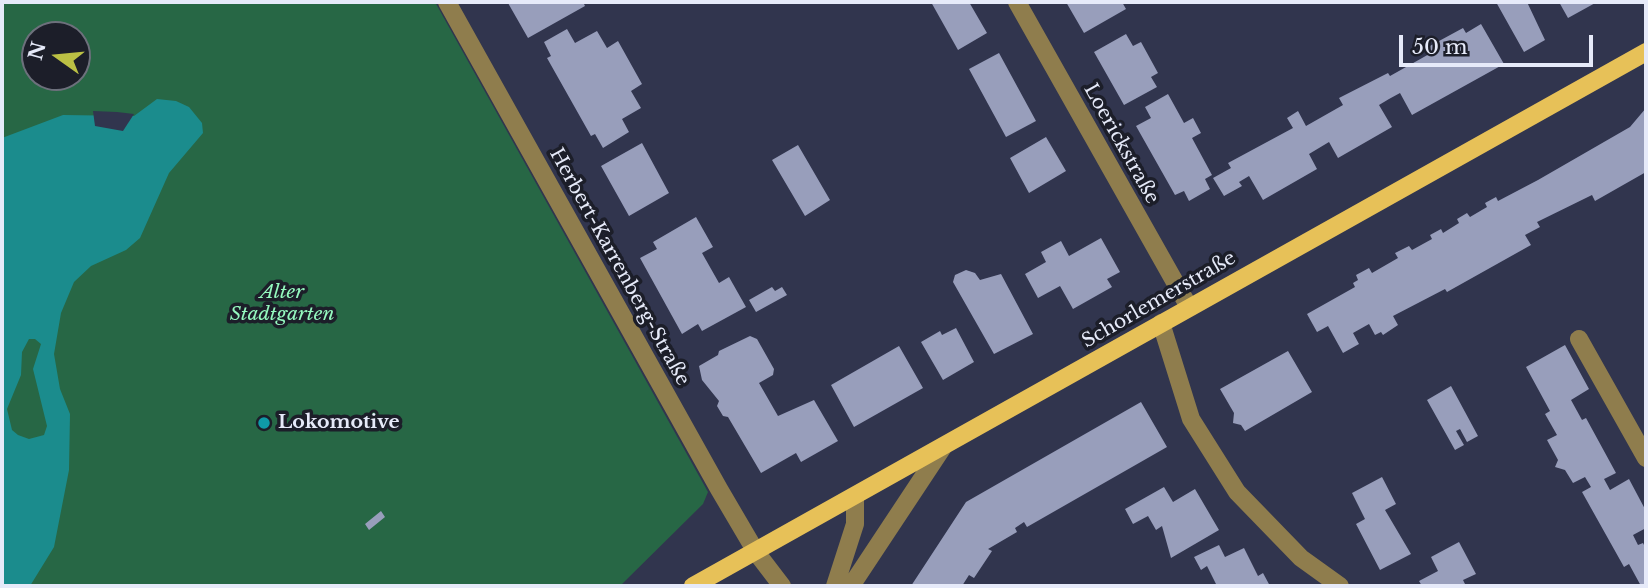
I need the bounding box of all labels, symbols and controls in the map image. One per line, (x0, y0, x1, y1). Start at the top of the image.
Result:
north arrow (21, 21, 91, 91)
scale bar (1403, 21, 1597, 65)
text: 50 m (1412, 34, 1467, 60)
text: N (24, 39, 51, 63)
street label: Loerickstraße (1079, 80, 1163, 208)
street label: Herbert-Karrenberg-Straße (544, 144, 694, 390)
street label: Schorlemerstraße (1078, 247, 1240, 353)
park label: Alter Stadtgarten (230, 282, 334, 326)
place label: Lokomotive (278, 412, 400, 434)
marker: Lokomotive (256, 415, 272, 431)

